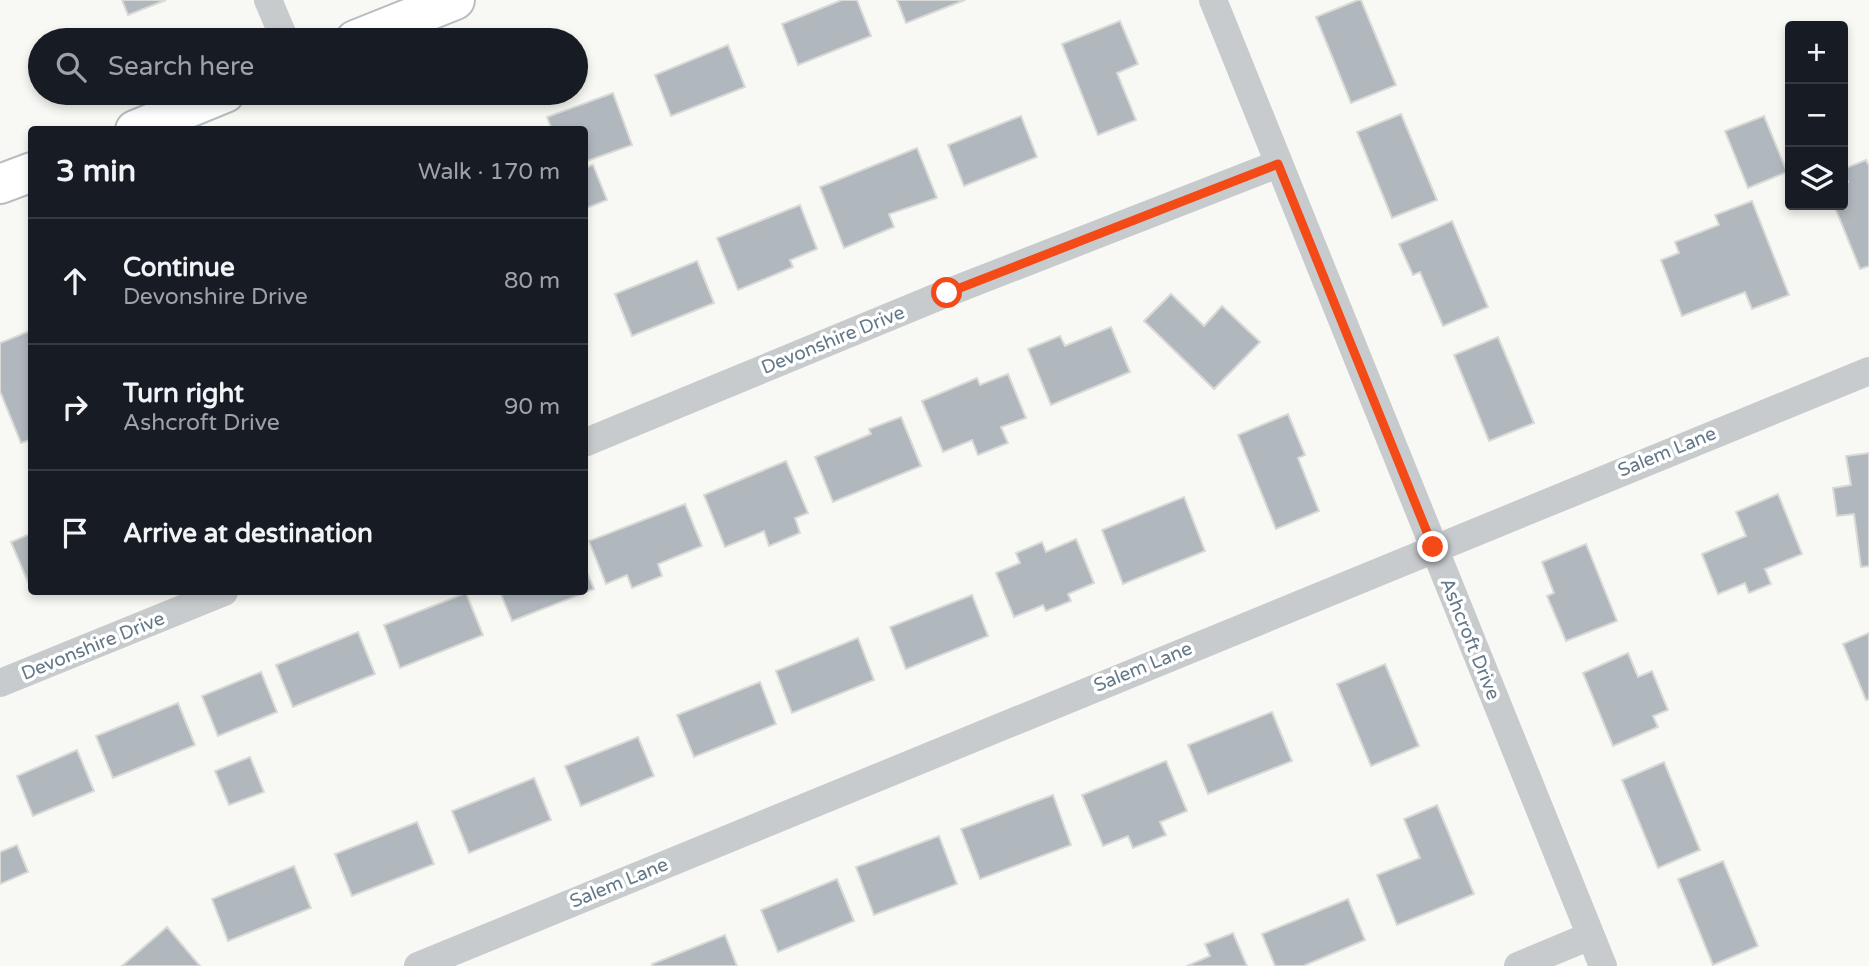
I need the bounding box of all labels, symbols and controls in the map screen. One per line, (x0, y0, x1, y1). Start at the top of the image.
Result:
map controls (1785, 21, 1848, 210)
button: + (1785, 21, 1848, 84)
search box (28, 28, 588, 105)
icon: search (52, 48, 90, 86)
text: Search here (108, 51, 254, 82)
button: − (1785, 84, 1848, 147)
button: layers (1785, 147, 1848, 210)
text: 3 min (56, 153, 136, 190)
text: Walk · 170 m (418, 158, 560, 186)
text: Continue (123, 252, 235, 283)
icon: ahead (56, 262, 94, 300)
text: 80 m (504, 267, 560, 295)
route start (931, 277, 962, 308)
text: Devonshire Drive (123, 283, 308, 311)
street label: Devonshire Drive (758, 301, 908, 379)
text: Turn right (123, 378, 244, 409)
icon: right (56, 388, 94, 426)
text: 90 m (504, 393, 560, 421)
text: Ashcroft Drive (123, 409, 280, 437)
street label: Salem Lane (1615, 422, 1719, 482)
icon: arrive (56, 514, 94, 552)
text: Arrive at destination (123, 518, 373, 549)
route end (1417, 531, 1448, 562)
street label: Ashcroft Drive (1436, 575, 1504, 703)
street label: Devonshire Drive (18, 607, 168, 685)
street label: Salem Lane (1091, 637, 1195, 697)
street label: Salem Lane (567, 853, 671, 913)

